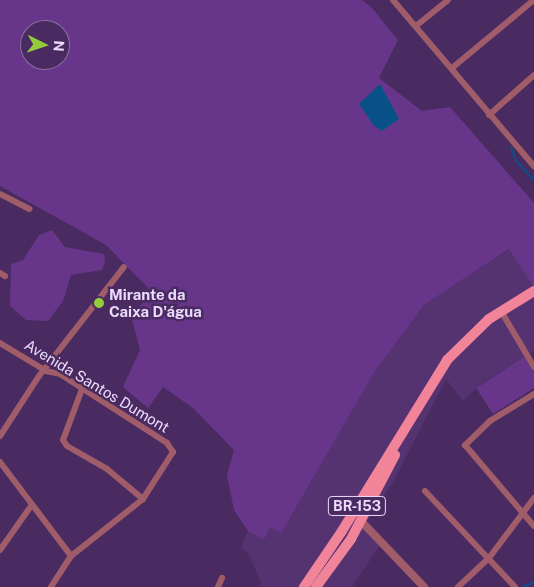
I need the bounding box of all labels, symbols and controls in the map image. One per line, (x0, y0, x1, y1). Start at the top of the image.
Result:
north arrow (20, 20, 70, 70)
text: N (51, 40, 67, 52)
place label: Mirante da Caixa D'água (109, 285, 202, 320)
marker: Mirante da Caixa D'água (93, 297, 105, 309)
street label: Avenida Santos Dumont (21, 336, 173, 436)
road number: BR-153 (327, 494, 387, 518)

